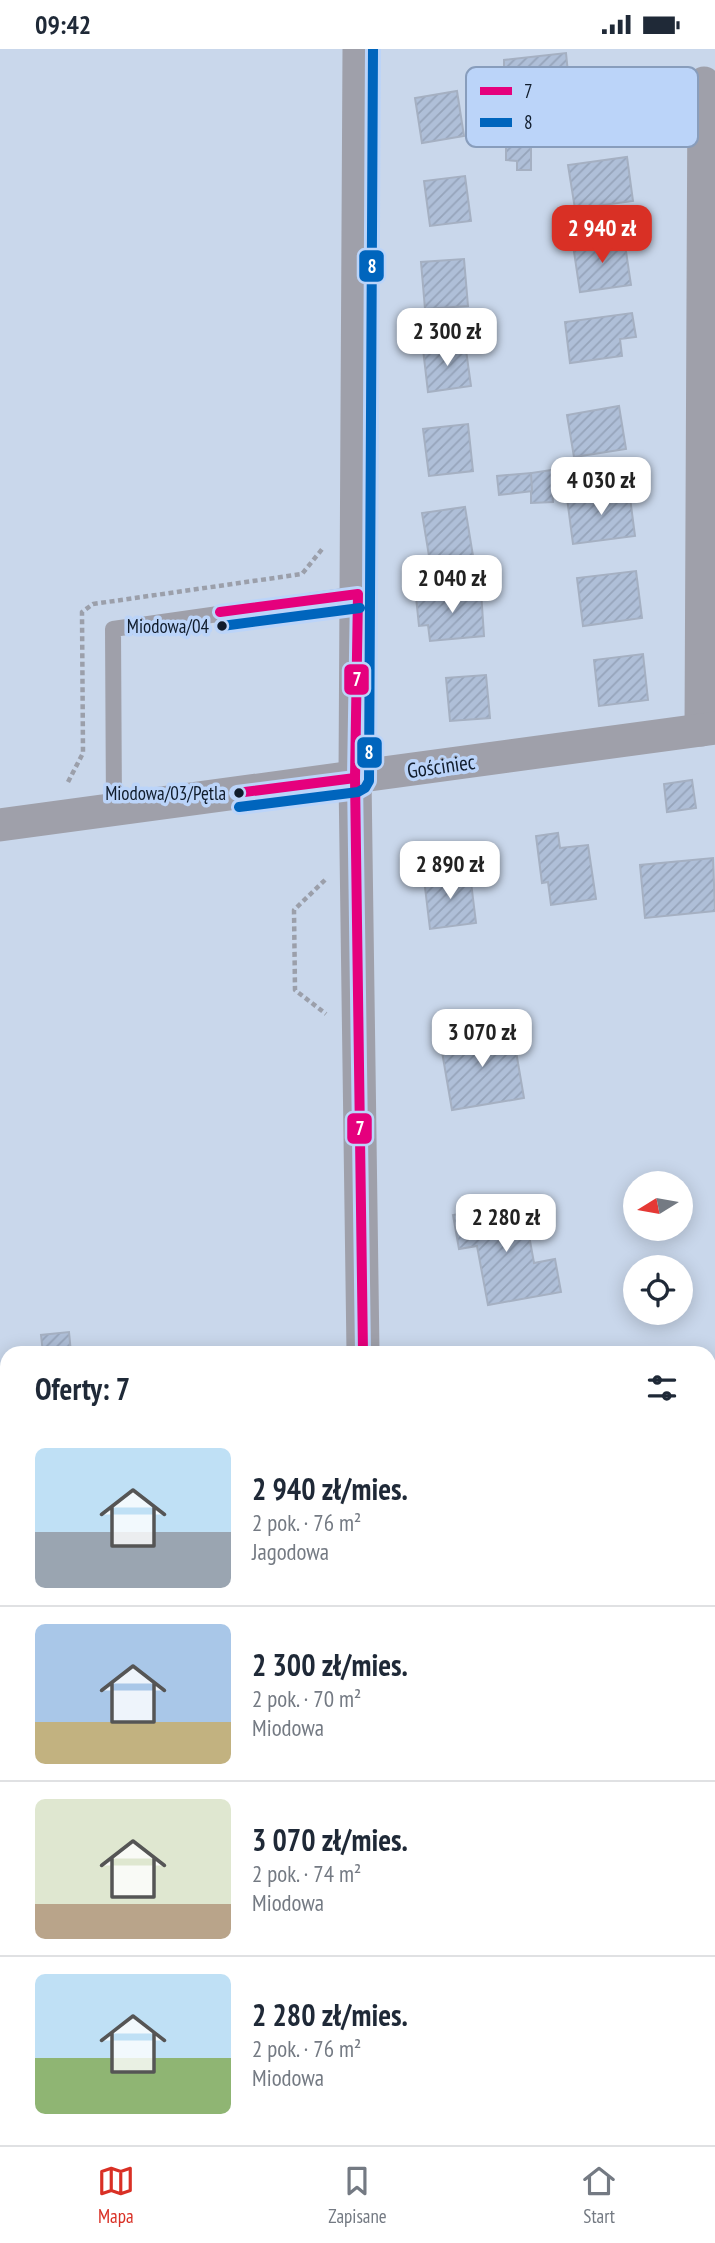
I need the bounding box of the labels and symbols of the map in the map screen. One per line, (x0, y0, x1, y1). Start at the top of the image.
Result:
legend (466, 67, 698, 147)
text: 7 (524, 79, 533, 103)
text: 8 (524, 110, 533, 134)
pin: 2 940 zł (530, 205, 674, 265)
line badge: 8 (358, 249, 385, 283)
text: 8 (367, 254, 377, 278)
pin: 2 300 zł (375, 309, 519, 368)
pin: 4 030 zł (529, 457, 673, 517)
pin: 2 040 zł (380, 555, 524, 615)
place label: Miodowa/04 (127, 614, 209, 638)
marker: Miodowa/04 (215, 619, 229, 633)
line badge: 7 (343, 663, 370, 696)
text: 7 (352, 667, 362, 691)
line badge: 8 (356, 736, 383, 769)
text: 8 (364, 740, 374, 764)
street label: Gościniec (405, 748, 477, 784)
place label: Miodowa/03/Pętla (105, 781, 226, 805)
marker: Miodowa/03/Pętla (232, 786, 246, 800)
pin: 2 890 zł (378, 841, 522, 901)
pin: 3 070 zł (410, 1009, 554, 1069)
line badge: 7 (346, 1112, 373, 1145)
text: 7 (355, 1116, 365, 1140)
north arrow (623, 1171, 693, 1241)
pin: 2 280 zł (434, 1195, 578, 1254)

